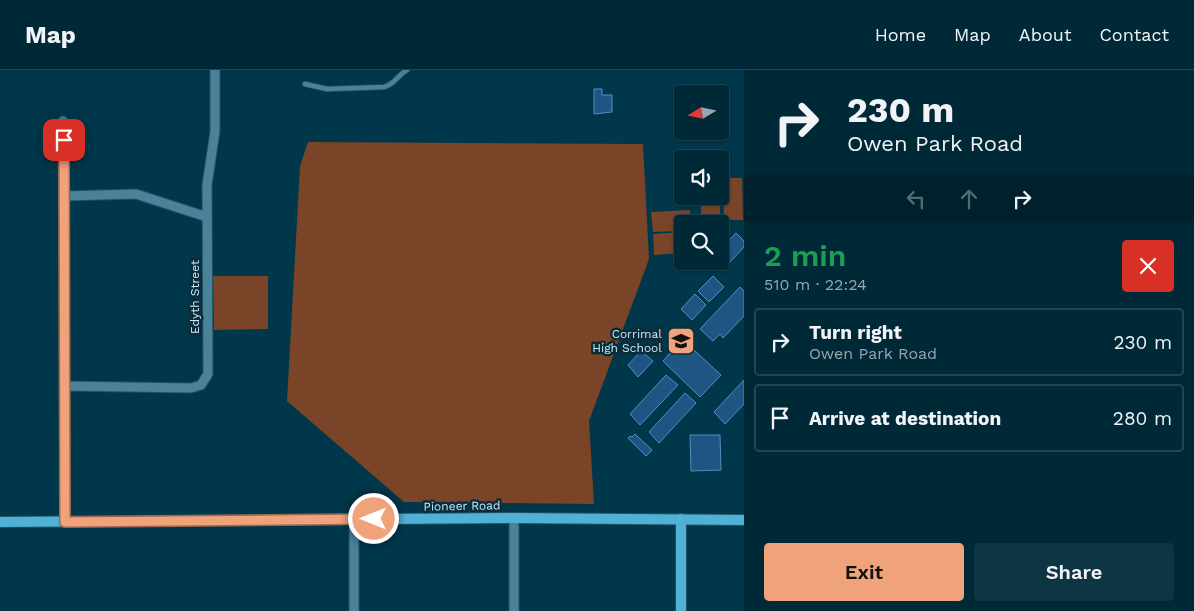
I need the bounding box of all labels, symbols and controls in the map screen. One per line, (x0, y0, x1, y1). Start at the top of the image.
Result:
text: Map (25, 21, 76, 49)
text: Home (875, 24, 926, 45)
text: Map (954, 24, 991, 45)
text: About (1019, 24, 1071, 45)
text: Contact (1099, 24, 1169, 45)
north arrow (674, 85, 729, 140)
map controls (674, 85, 729, 270)
text: 230 m (847, 89, 954, 131)
icon: right (764, 90, 829, 155)
pin (43, 119, 85, 161)
icon: arrive (50, 126, 78, 154)
text: Owen Park Road (847, 131, 1023, 156)
button: sound (674, 150, 729, 205)
icon: left (902, 185, 930, 213)
icon: ahead (955, 185, 983, 213)
icon: right (1008, 185, 1036, 213)
button: search (674, 215, 729, 270)
text: 2 min (764, 238, 846, 273)
button: close (1122, 240, 1174, 292)
street label: Edyth Street (188, 260, 202, 334)
text: 510 m · 22:24 (764, 275, 867, 294)
text: Turn right (809, 321, 902, 344)
school or university icon: Corrimal High School (666, 326, 696, 356)
place label: Corrimal High School (592, 327, 662, 355)
icon: right (766, 328, 794, 356)
text: 230 m (1113, 331, 1172, 354)
text: Owen Park Road (809, 344, 937, 363)
icon: arrive (766, 404, 794, 432)
text: Arrive at destination (809, 407, 1001, 430)
text: 280 m (1113, 407, 1172, 430)
position arrow (347, 492, 399, 544)
street label: Pioneer Road (423, 498, 501, 514)
button: Exit (764, 543, 964, 601)
button: Share (974, 543, 1174, 601)

